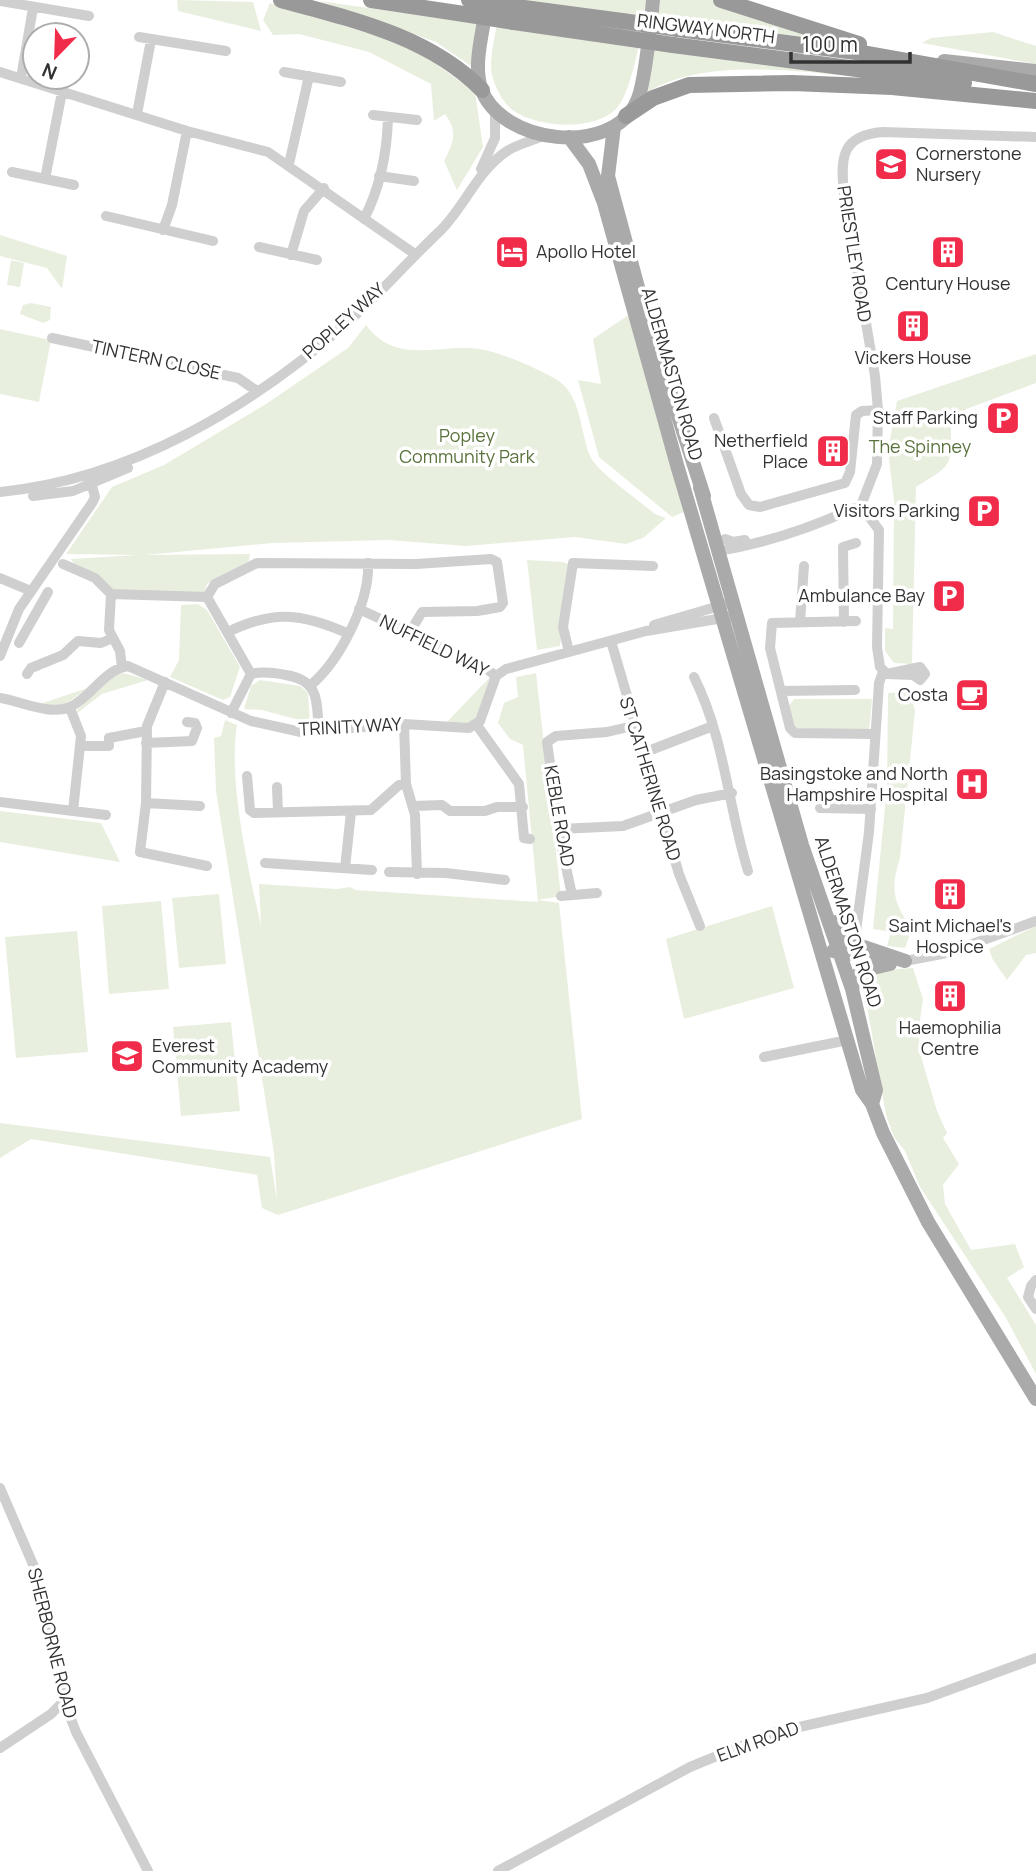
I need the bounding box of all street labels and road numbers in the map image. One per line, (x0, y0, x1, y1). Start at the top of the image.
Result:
street label: RINGWAY NORTH (636, 8, 776, 48)
street label: PRIESTLEY ROAD (832, 184, 878, 324)
street label: POPLEY WAY (297, 276, 390, 364)
street label: ALDERMASTON ROAD (637, 285, 709, 463)
street label: TINTERN CLOSE (89, 334, 223, 384)
street label: NUFFIELD WAY (376, 608, 494, 682)
street label: ST CATHERINE ROAD (615, 694, 687, 864)
street label: TRINITY WAY (298, 711, 403, 741)
street label: KEBLE ROAD (539, 763, 581, 868)
street label: ALDERMASTON ROAD (810, 833, 888, 1010)
street label: SHERBORNE ROAD (23, 1565, 83, 1720)
street label: ELM ROAD (713, 1715, 802, 1767)

